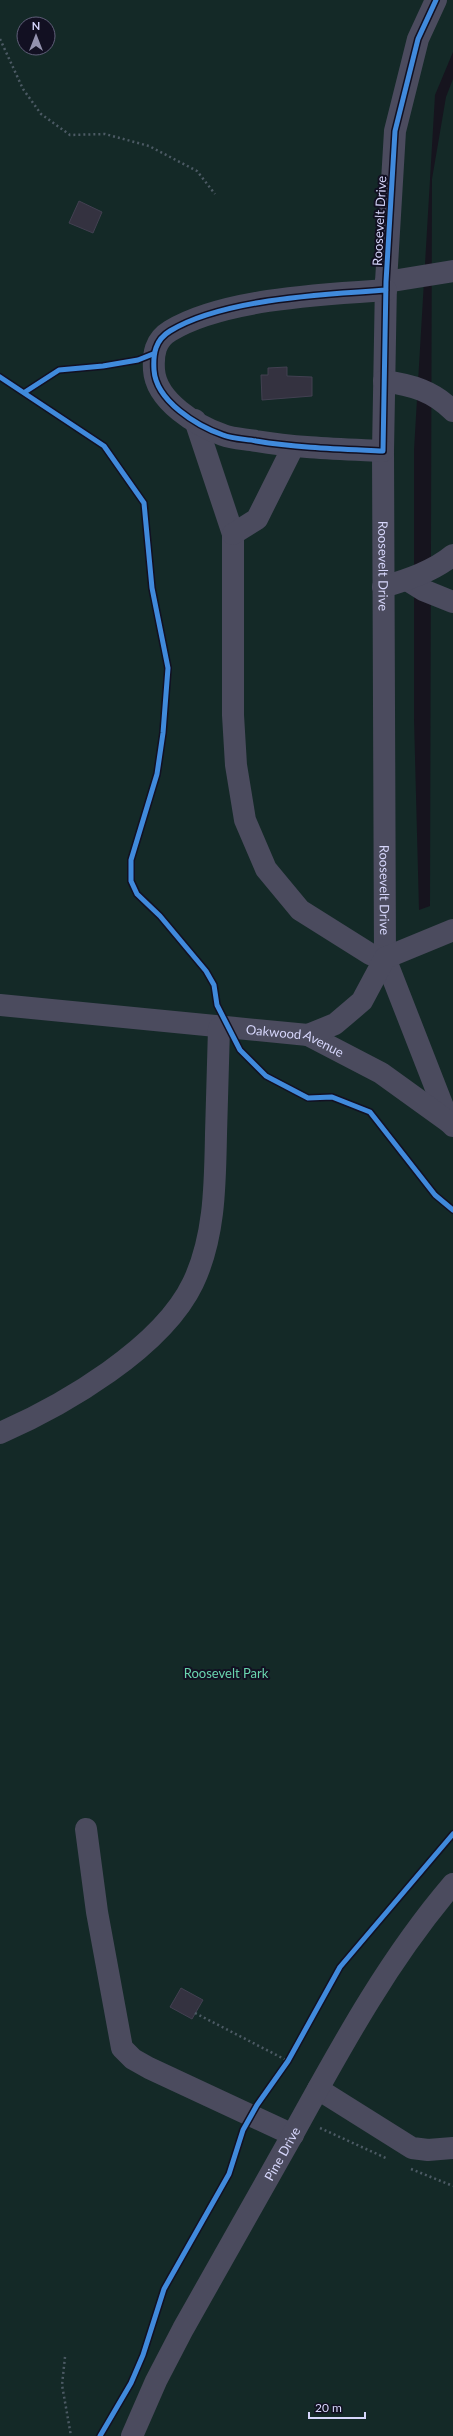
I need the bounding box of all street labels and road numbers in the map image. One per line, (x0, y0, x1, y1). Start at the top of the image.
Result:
street label: Roosevelt Drive (369, 175, 389, 266)
street label: Roosevelt Drive (375, 521, 392, 611)
street label: Roosevelt Drive (377, 845, 393, 935)
street label: Oakwood Avenue (245, 1021, 347, 1060)
street label: Pine Drive (261, 2124, 304, 2183)

